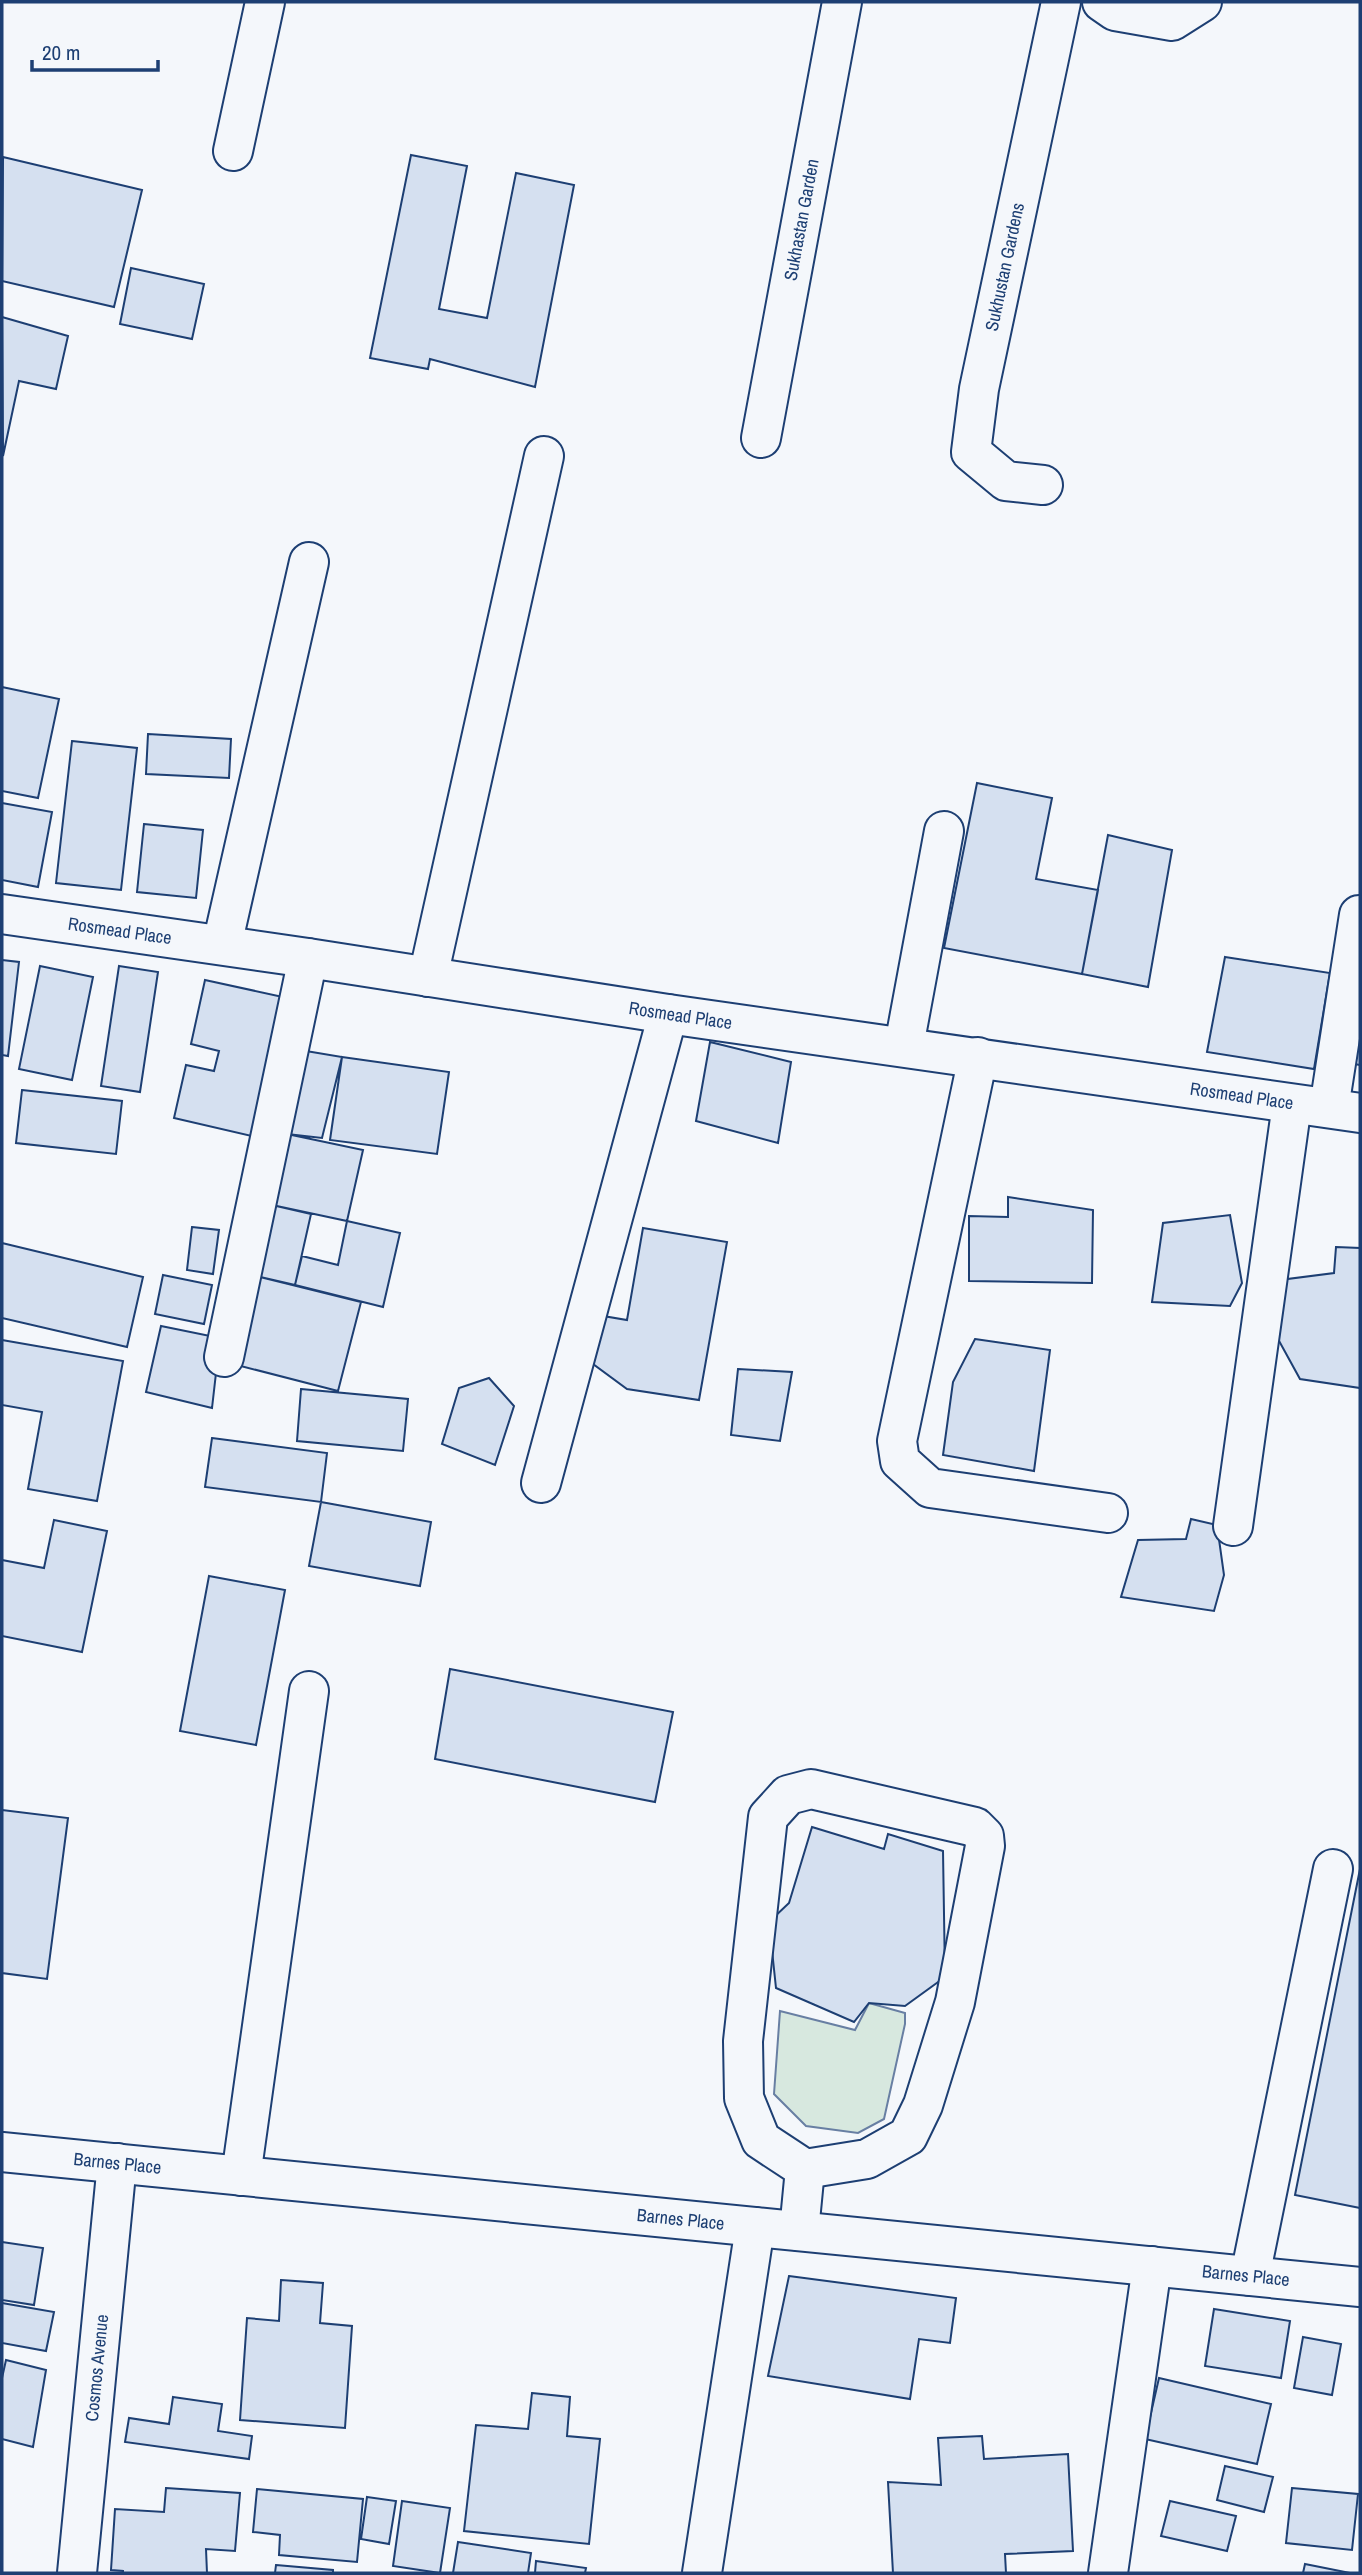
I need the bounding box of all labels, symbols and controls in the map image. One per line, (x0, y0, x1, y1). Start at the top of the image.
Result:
scale bar (32, 28, 158, 72)
text: 20 m (42, 38, 80, 67)
street label: Sukhastan Garden (778, 157, 825, 283)
street label: Sukhustan Gardens (979, 200, 1030, 333)
street label: Rosmead Place (66, 911, 173, 950)
street label: Rosmead Place (627, 995, 734, 1035)
street label: Rosmead Place (1188, 1076, 1295, 1115)
street label: Barnes Place (73, 2146, 162, 2180)
street label: Barnes Place (636, 2202, 726, 2236)
street label: Barnes Place (1201, 2258, 1291, 2292)
street label: Cosmos Avenue (79, 2313, 114, 2423)

